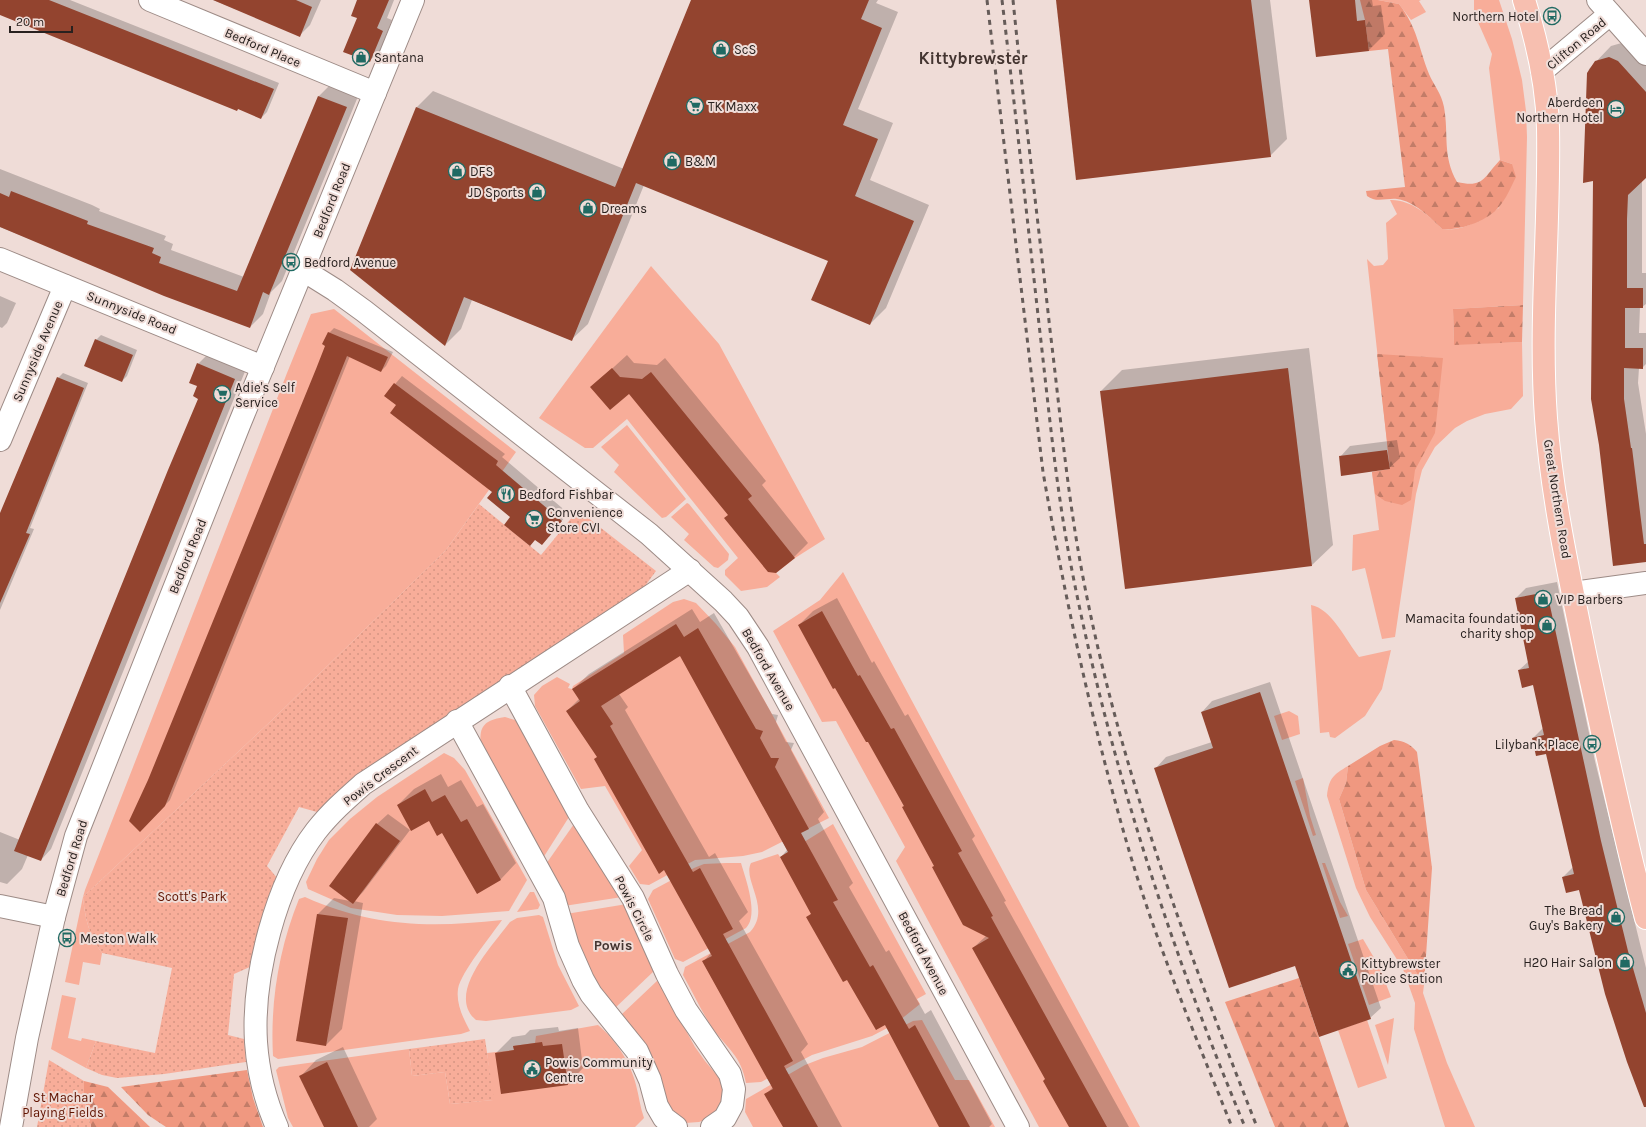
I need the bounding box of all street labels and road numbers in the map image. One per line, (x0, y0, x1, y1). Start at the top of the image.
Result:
street label: Clifton Road (1544, 14, 1609, 73)
street label: Bedford Place (223, 25, 303, 70)
street label: Bedford Road (310, 161, 353, 240)
street label: Sunnyside Road (85, 288, 179, 337)
street label: Sunnyside Avenue (9, 298, 66, 404)
street label: Great Northern Road (1541, 438, 1574, 560)
street label: Bedford Road (166, 517, 209, 596)
street label: Bedford Avenue (739, 626, 798, 713)
street label: Powis Crescent (340, 742, 421, 808)
street label: Bedford Road (53, 818, 90, 898)
street label: Powis Circle (612, 873, 658, 944)
street label: Bedford Avenue (895, 909, 952, 998)

